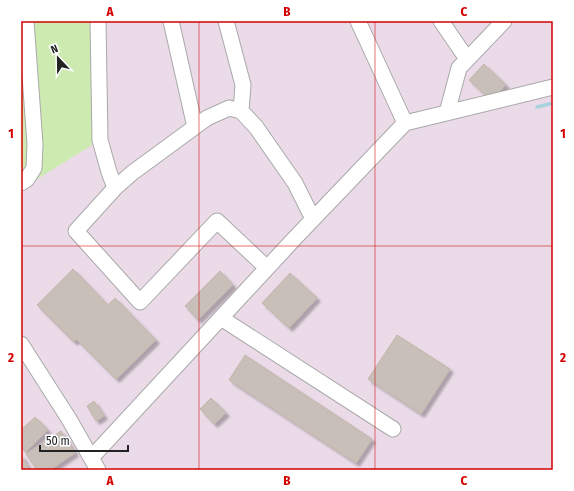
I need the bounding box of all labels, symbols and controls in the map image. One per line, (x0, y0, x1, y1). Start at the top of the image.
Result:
text: A (105, 4, 114, 19)
text: B (283, 4, 291, 19)
text: C (461, 4, 468, 19)
north arrow (38, 38, 78, 78)
text: N (49, 42, 60, 56)
text: 1 (8, 126, 14, 141)
text: 1 (560, 126, 566, 141)
text: 2 (7, 350, 14, 365)
text: 2 (559, 350, 566, 365)
scale bar (40, 427, 128, 453)
text: 50 m (46, 434, 70, 448)
text: A (105, 473, 114, 488)
text: B (283, 473, 291, 488)
text: C (461, 473, 468, 488)

